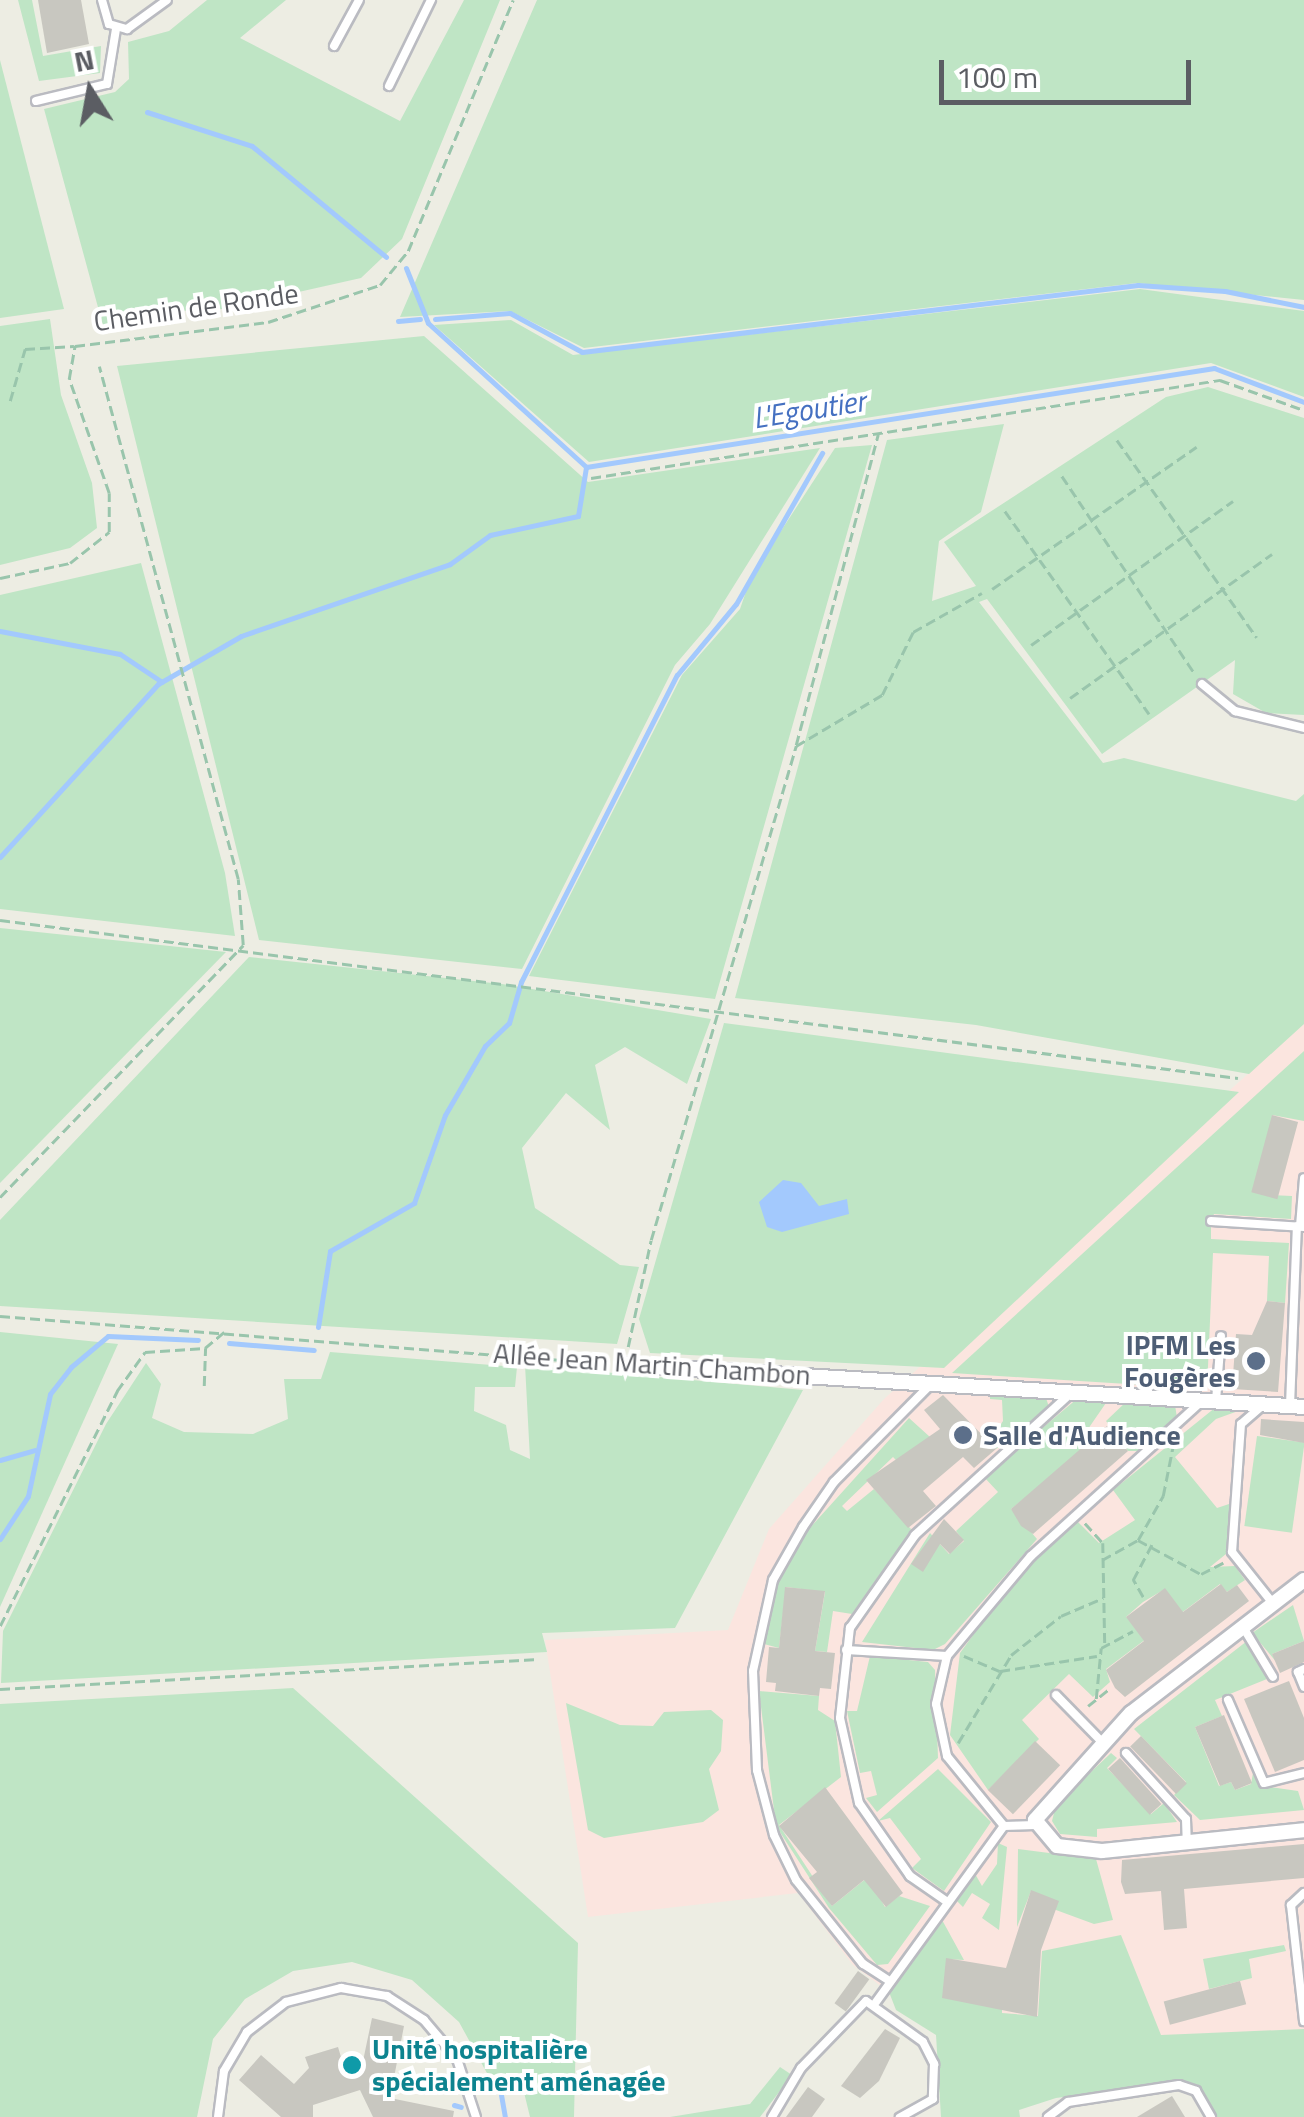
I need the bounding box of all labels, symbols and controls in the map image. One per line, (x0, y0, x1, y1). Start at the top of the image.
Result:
text: N (71, 37, 98, 83)
north arrow (40, 40, 140, 140)
scale bar (944, 40, 1196, 102)
text: 100 m (956, 54, 1038, 100)
street label: Chemin de Ronde (92, 276, 300, 338)
water label: L'Egoutier (750, 382, 868, 436)
place label: IPFM Les Fougères (1124, 1328, 1236, 1394)
street label: Allée Jean Martin Chambon (492, 1336, 812, 1392)
marker: IPFM Les Fougères (1245, 1350, 1267, 1372)
place label: Salle d'Audience (983, 1418, 1181, 1452)
marker: Salle d'Audience (952, 1424, 974, 1446)
place label: Unité hospitalière spécialement aménagée (372, 2032, 666, 2098)
marker: Unité hospitalière spécialement aménagée (341, 2054, 363, 2076)

